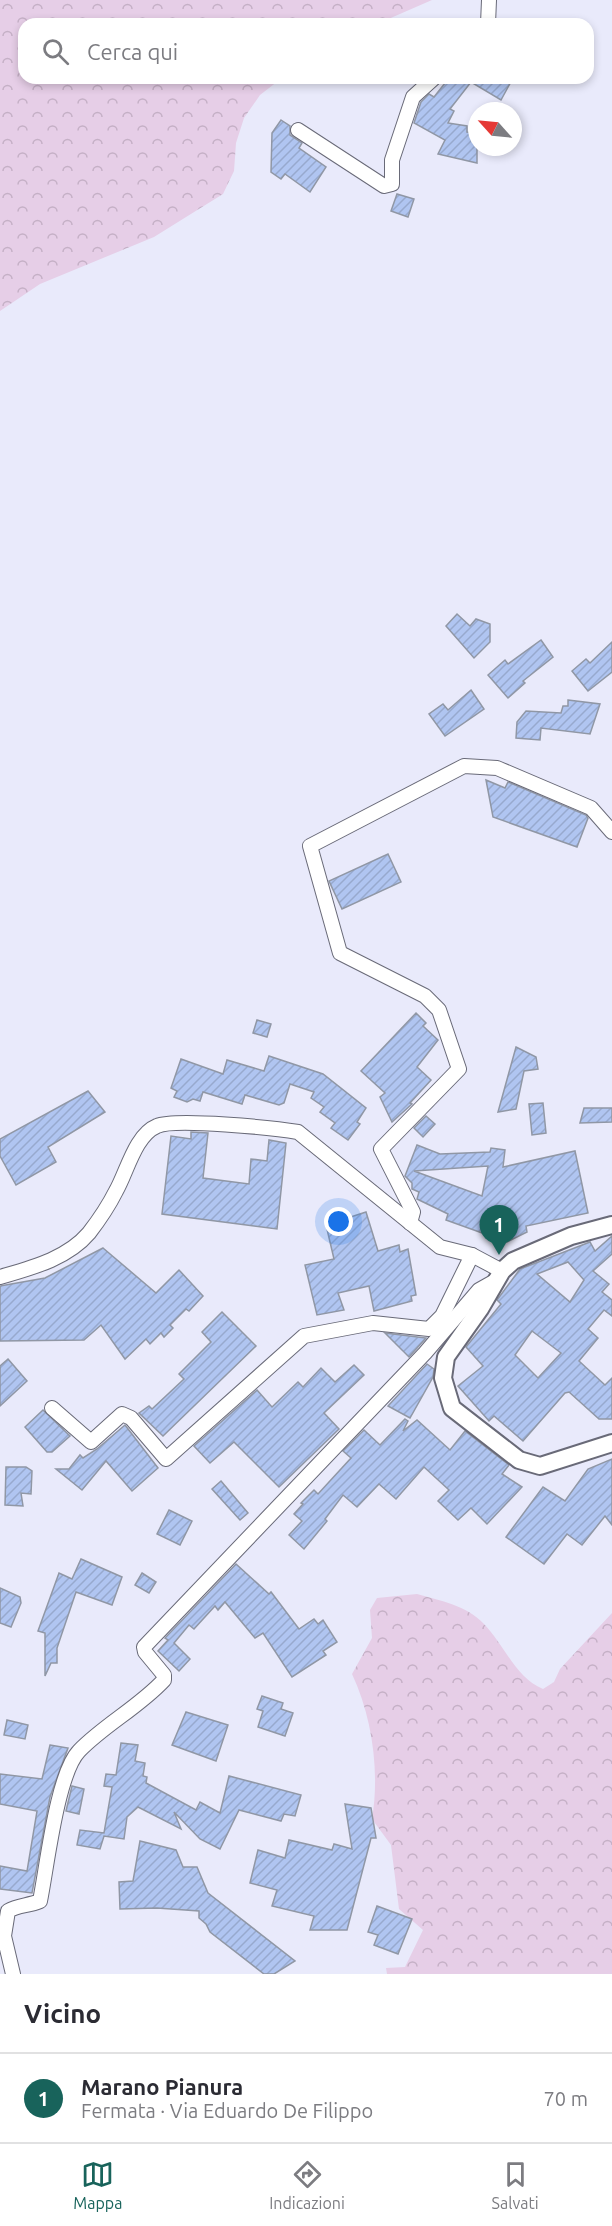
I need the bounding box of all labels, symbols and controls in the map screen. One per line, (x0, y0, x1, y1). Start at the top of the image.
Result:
search box (18, 18, 594, 84)
icon: search (39, 35, 72, 68)
text: Cerca qui (87, 39, 178, 64)
north arrow (468, 102, 522, 156)
pin: 1 (480, 1206, 518, 1255)
your location (324, 1207, 353, 1236)
text: Vicino (24, 1999, 101, 2028)
text: Marano Pianura (81, 2074, 243, 2099)
text: 1 (38, 2087, 49, 2110)
text: 70 m (544, 2087, 588, 2110)
text: Fermata · Via Eduardo De Filippo (81, 2099, 373, 2122)
tab: Mappa (73, 2158, 122, 2212)
tab: Indicazioni (269, 2158, 345, 2212)
tab: Salvati (492, 2158, 539, 2212)

